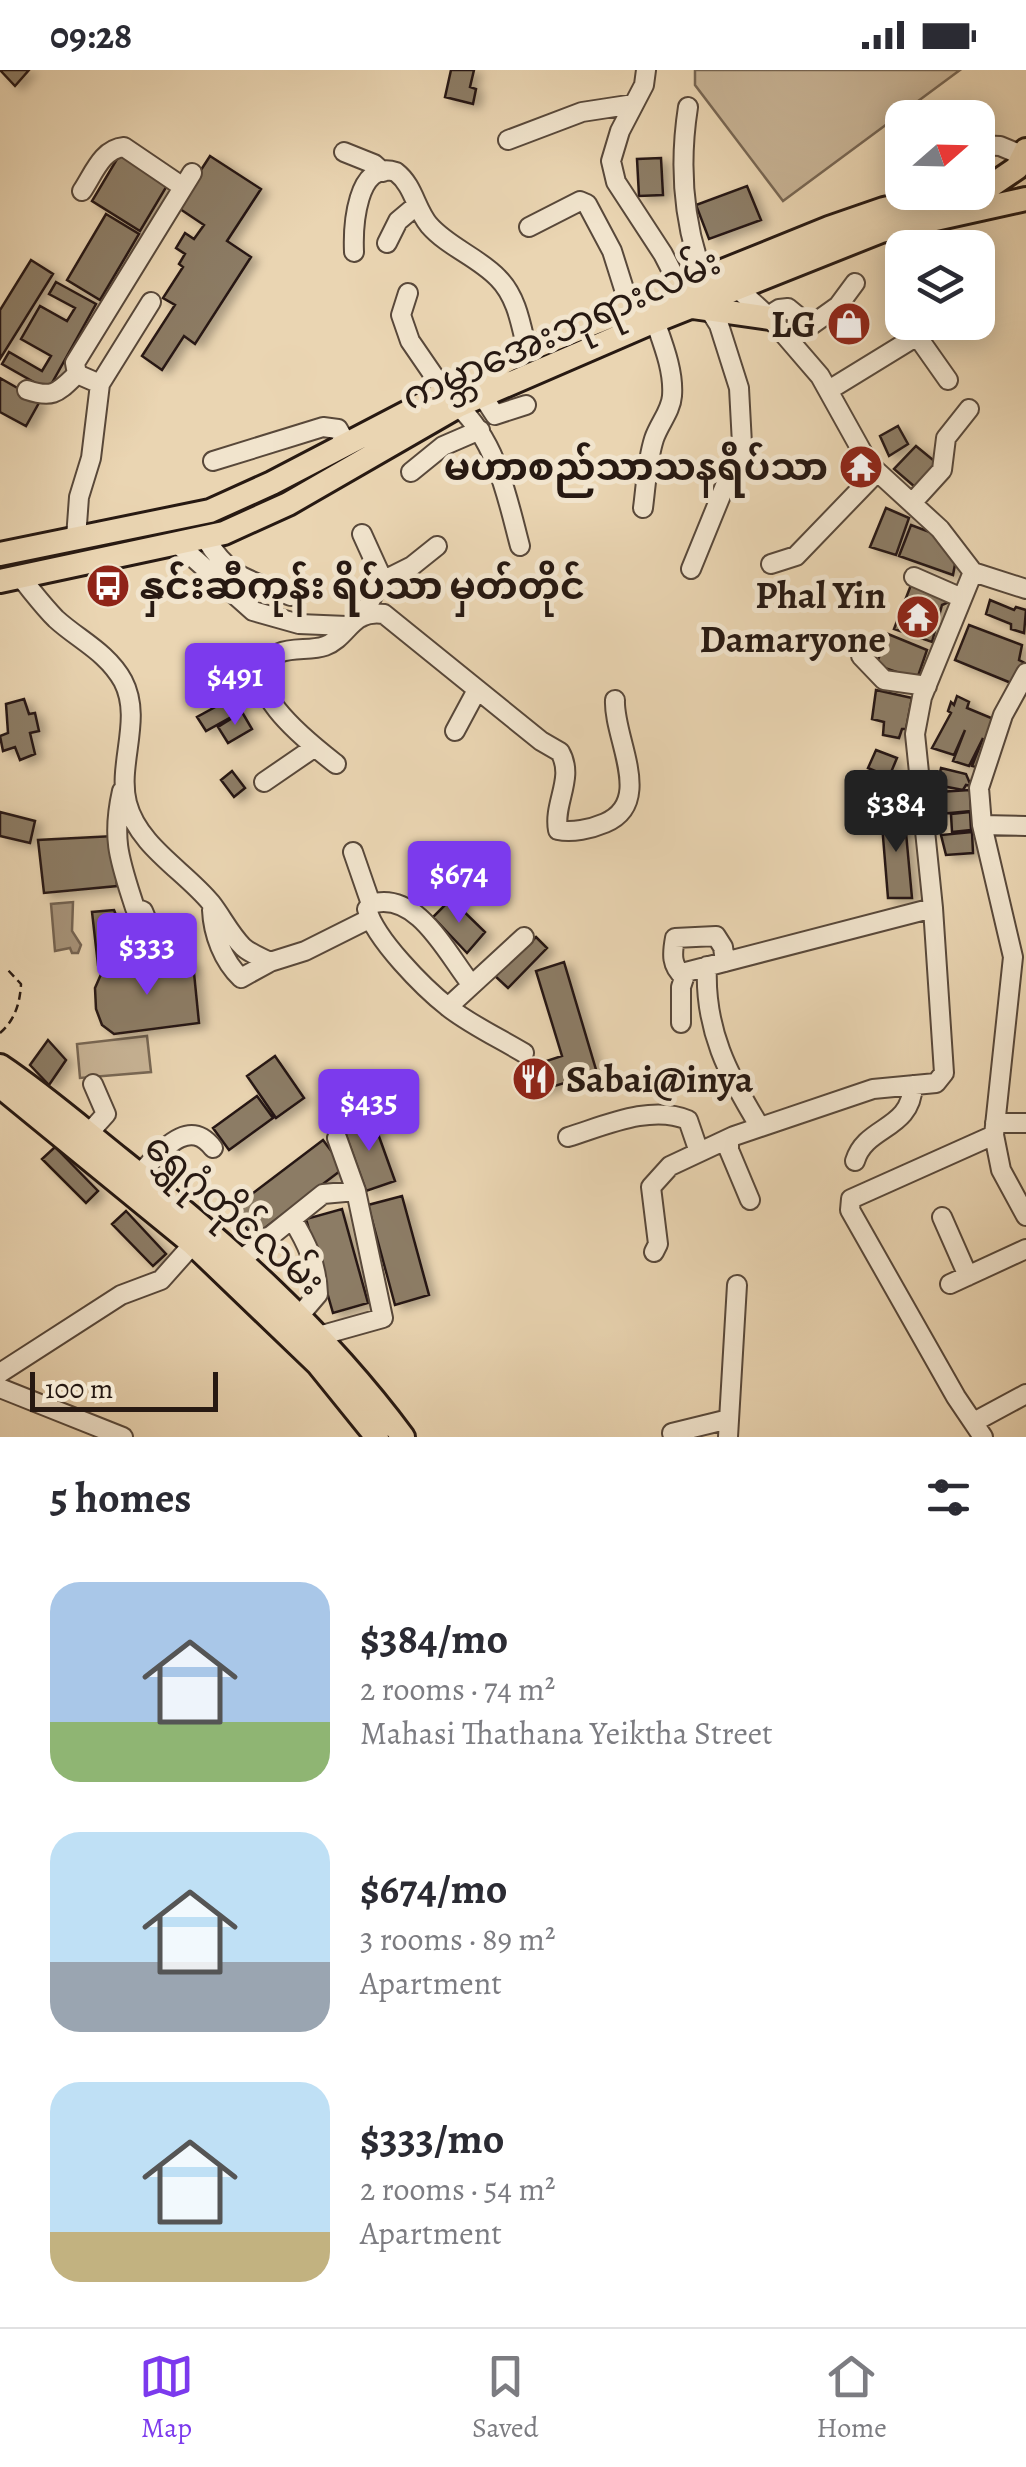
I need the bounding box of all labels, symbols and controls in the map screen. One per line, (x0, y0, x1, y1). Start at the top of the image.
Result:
text: 09:28 (50, 9, 132, 61)
north arrow (885, 100, 995, 210)
map controls (885, 100, 995, 340)
button: layers (885, 230, 995, 340)
street label: ကမ္ဘာအေးဘုရားလမ်း (393, 235, 731, 427)
place label: LG (771, 298, 816, 350)
shop icon: LG (826, 301, 872, 347)
place label: မဟာစည်သာသနရိပ်သာ (444, 441, 828, 498)
temple icon: မဟာစည်သာသနရိပ်သာ (838, 444, 884, 490)
place label: နှင်းဆီကုန်း ရိပ်သာ မှတ်တိုင် (140, 560, 585, 617)
bus stop icon: နှင်းဆီကုန်း ရိပ်သာ မှတ်တိုင် (85, 563, 131, 609)
place label: Phal Yin Damaryone (699, 569, 886, 665)
temple icon: Phal Yin Damaryone (895, 594, 941, 640)
pin: $491 (176, 643, 294, 728)
text: $491 (207, 653, 263, 697)
pin: $384 (837, 770, 955, 855)
text: $384 (866, 780, 926, 824)
pin: $674 (400, 841, 518, 926)
text: $674 (430, 851, 488, 895)
pin: $333 (88, 913, 206, 998)
text: $333 (119, 923, 175, 967)
place label: Sabai@inya (566, 1053, 754, 1105)
restaurant icon: Sabai@inya (511, 1056, 557, 1102)
pin: $435 (310, 1069, 428, 1154)
text: $435 (340, 1079, 398, 1123)
street label: ရွှေဂုံတိုင်လမ်း (130, 1121, 337, 1311)
scale bar (30, 1367, 218, 1412)
text: 100 m (45, 1370, 113, 1408)
text: 5 homes (50, 1469, 191, 1526)
icon: filters (921, 1470, 976, 1525)
text: $384/mo (360, 1610, 508, 1667)
icon: home (130, 1622, 250, 1742)
text: 2 rooms · 74 m² (360, 1667, 555, 1711)
text: Mahasi Thathana Yeiktha Street (360, 1711, 773, 1755)
text: $674/mo (360, 1860, 508, 1917)
icon: home (130, 1872, 250, 1992)
text: 3 rooms · 89 m² (360, 1917, 556, 1961)
text: Apartment (360, 1961, 502, 2005)
text: $333/mo (360, 2110, 504, 2167)
icon: home (130, 2122, 250, 2242)
text: 2 rooms · 54 m² (360, 2167, 556, 2211)
text: Apartment (360, 2211, 502, 2255)
tab: Map (139, 2349, 194, 2447)
tab: Saved (472, 2349, 539, 2447)
tab: Home (817, 2349, 887, 2447)

